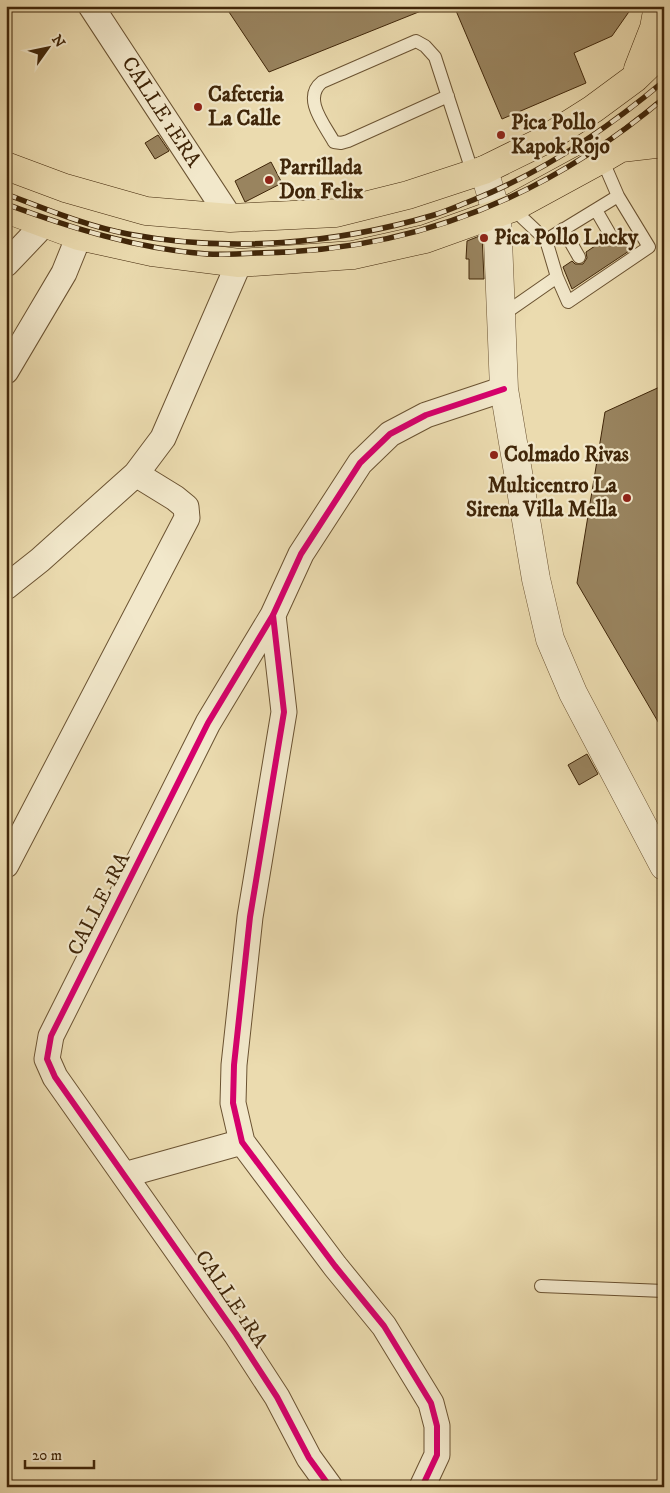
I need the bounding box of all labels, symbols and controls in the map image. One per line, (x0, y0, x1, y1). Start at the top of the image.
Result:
north arrow (22, 22, 72, 72)
text: N (47, 32, 69, 52)
street label: CALLE 1ERA (116, 52, 207, 173)
place label: Cafeteria La Calle (208, 82, 285, 132)
marker: Cafeteria La Calle (192, 101, 204, 113)
place label: Pica Pollo Kapok Rojo (511, 110, 610, 161)
marker: Pica Pollo Kapok Rojo (495, 129, 507, 141)
place label: Parrillada Don Felix (279, 155, 364, 205)
marker: Parrillada Don Felix (263, 174, 275, 186)
place label: Pica Pollo Lucky (494, 225, 639, 251)
marker: Pica Pollo Lucky (478, 232, 490, 244)
place label: Colmado Rivas (504, 442, 629, 468)
marker: Colmado Rivas (488, 449, 500, 461)
place label: Multicentro La Sirena Villa Mella (466, 473, 618, 523)
marker: Multicentro La Sirena Villa Mella (621, 492, 633, 504)
street label: CALLE 1RA (62, 848, 136, 960)
street label: CALLE 1RA (189, 1245, 273, 1353)
scale bar (25, 1438, 94, 1470)
text: 20 m (32, 1446, 62, 1465)

